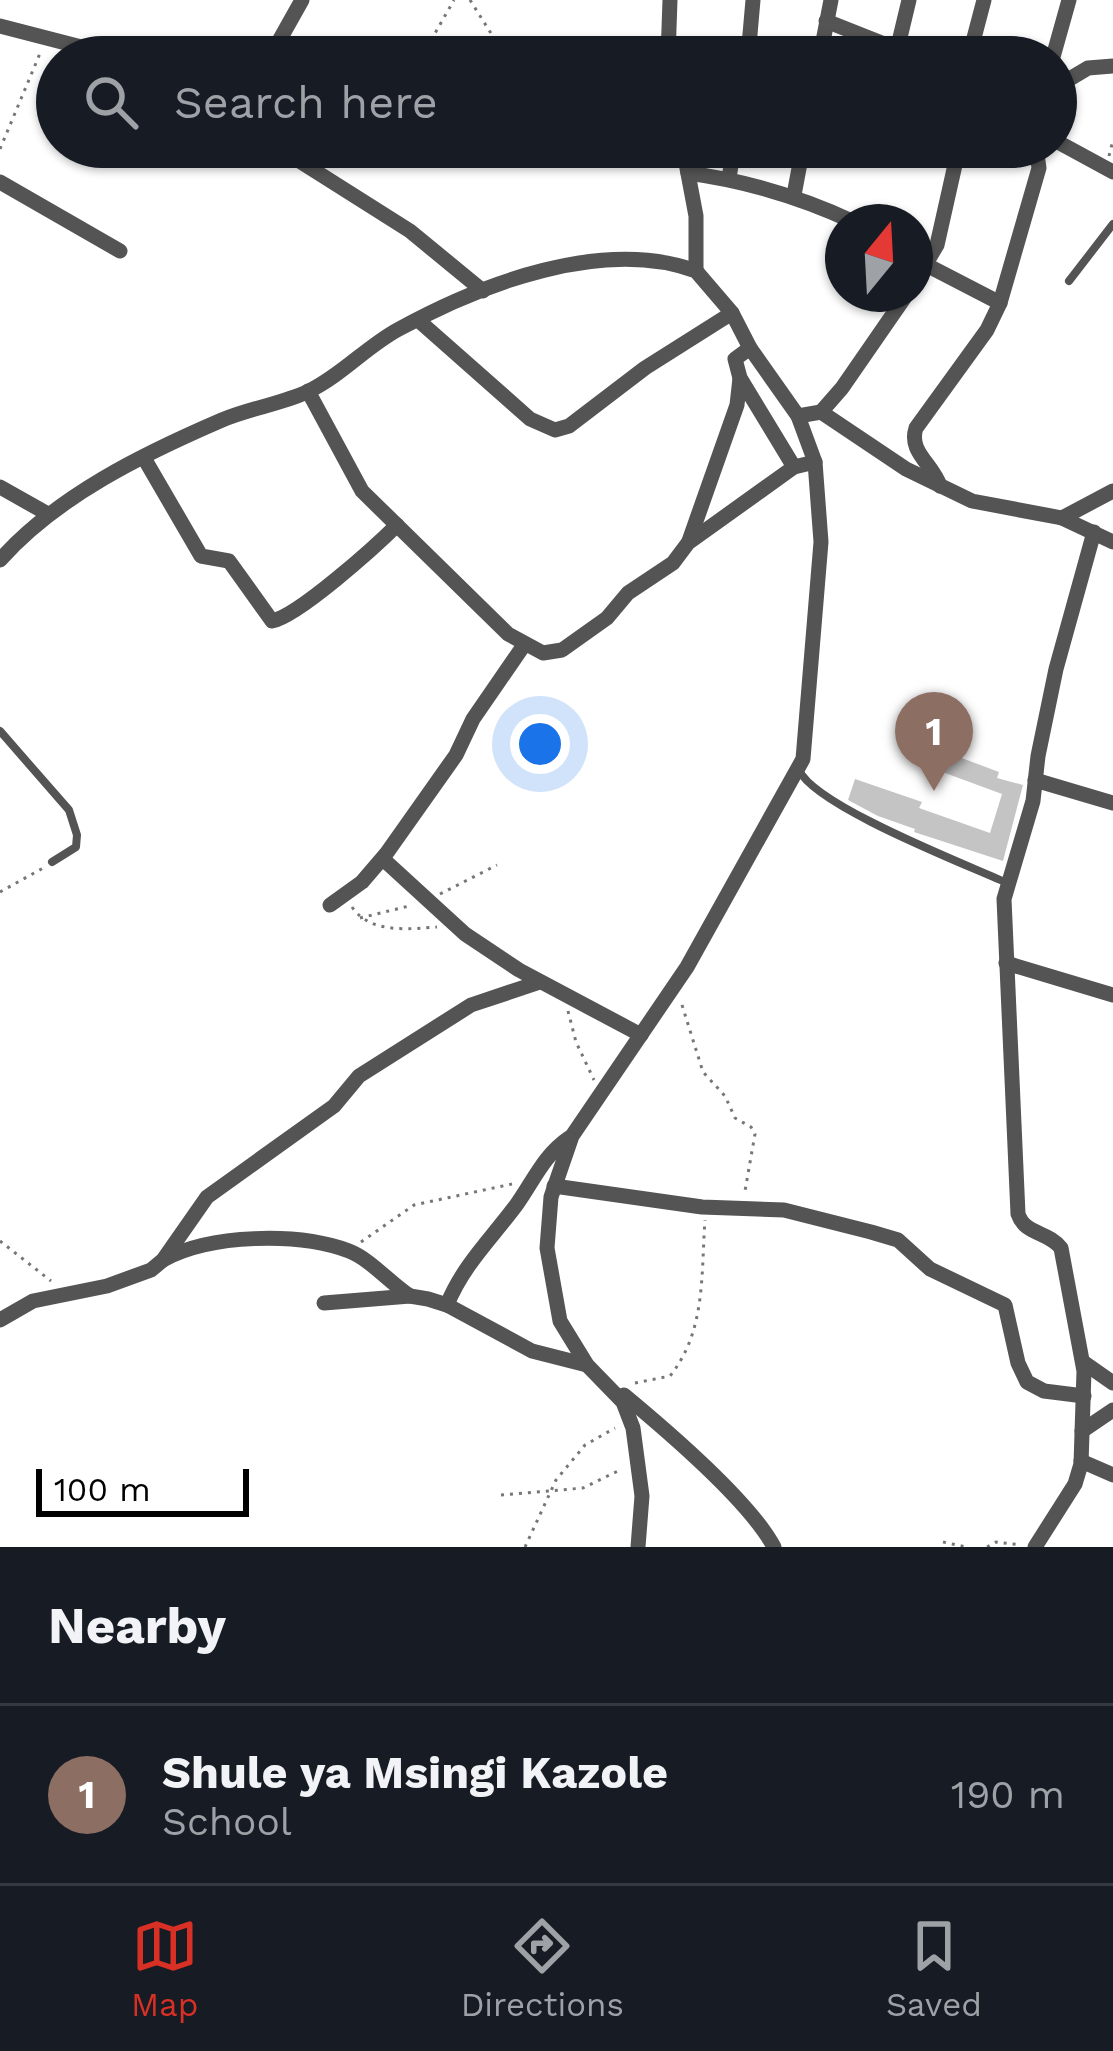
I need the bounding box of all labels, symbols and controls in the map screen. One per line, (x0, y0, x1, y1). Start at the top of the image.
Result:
search box (36, 36, 1077, 168)
icon: search (78, 69, 144, 135)
text: Search here (174, 76, 438, 129)
north arrow (825, 204, 933, 312)
pin: 1 (895, 692, 973, 791)
your location (510, 714, 570, 774)
scale bar (36, 1463, 249, 1516)
text: 100 m (54, 1470, 151, 1509)
text: Nearby (48, 1596, 226, 1655)
text: Shule ya Msingi Kazole (162, 1746, 668, 1799)
text: 1 (79, 1772, 95, 1817)
text: 190 m (951, 1772, 1065, 1817)
text: School (162, 1799, 292, 1844)
tab: Map (131, 1913, 198, 2024)
tab: Directions (461, 1913, 624, 2024)
tab: Saved (886, 1913, 982, 2024)

